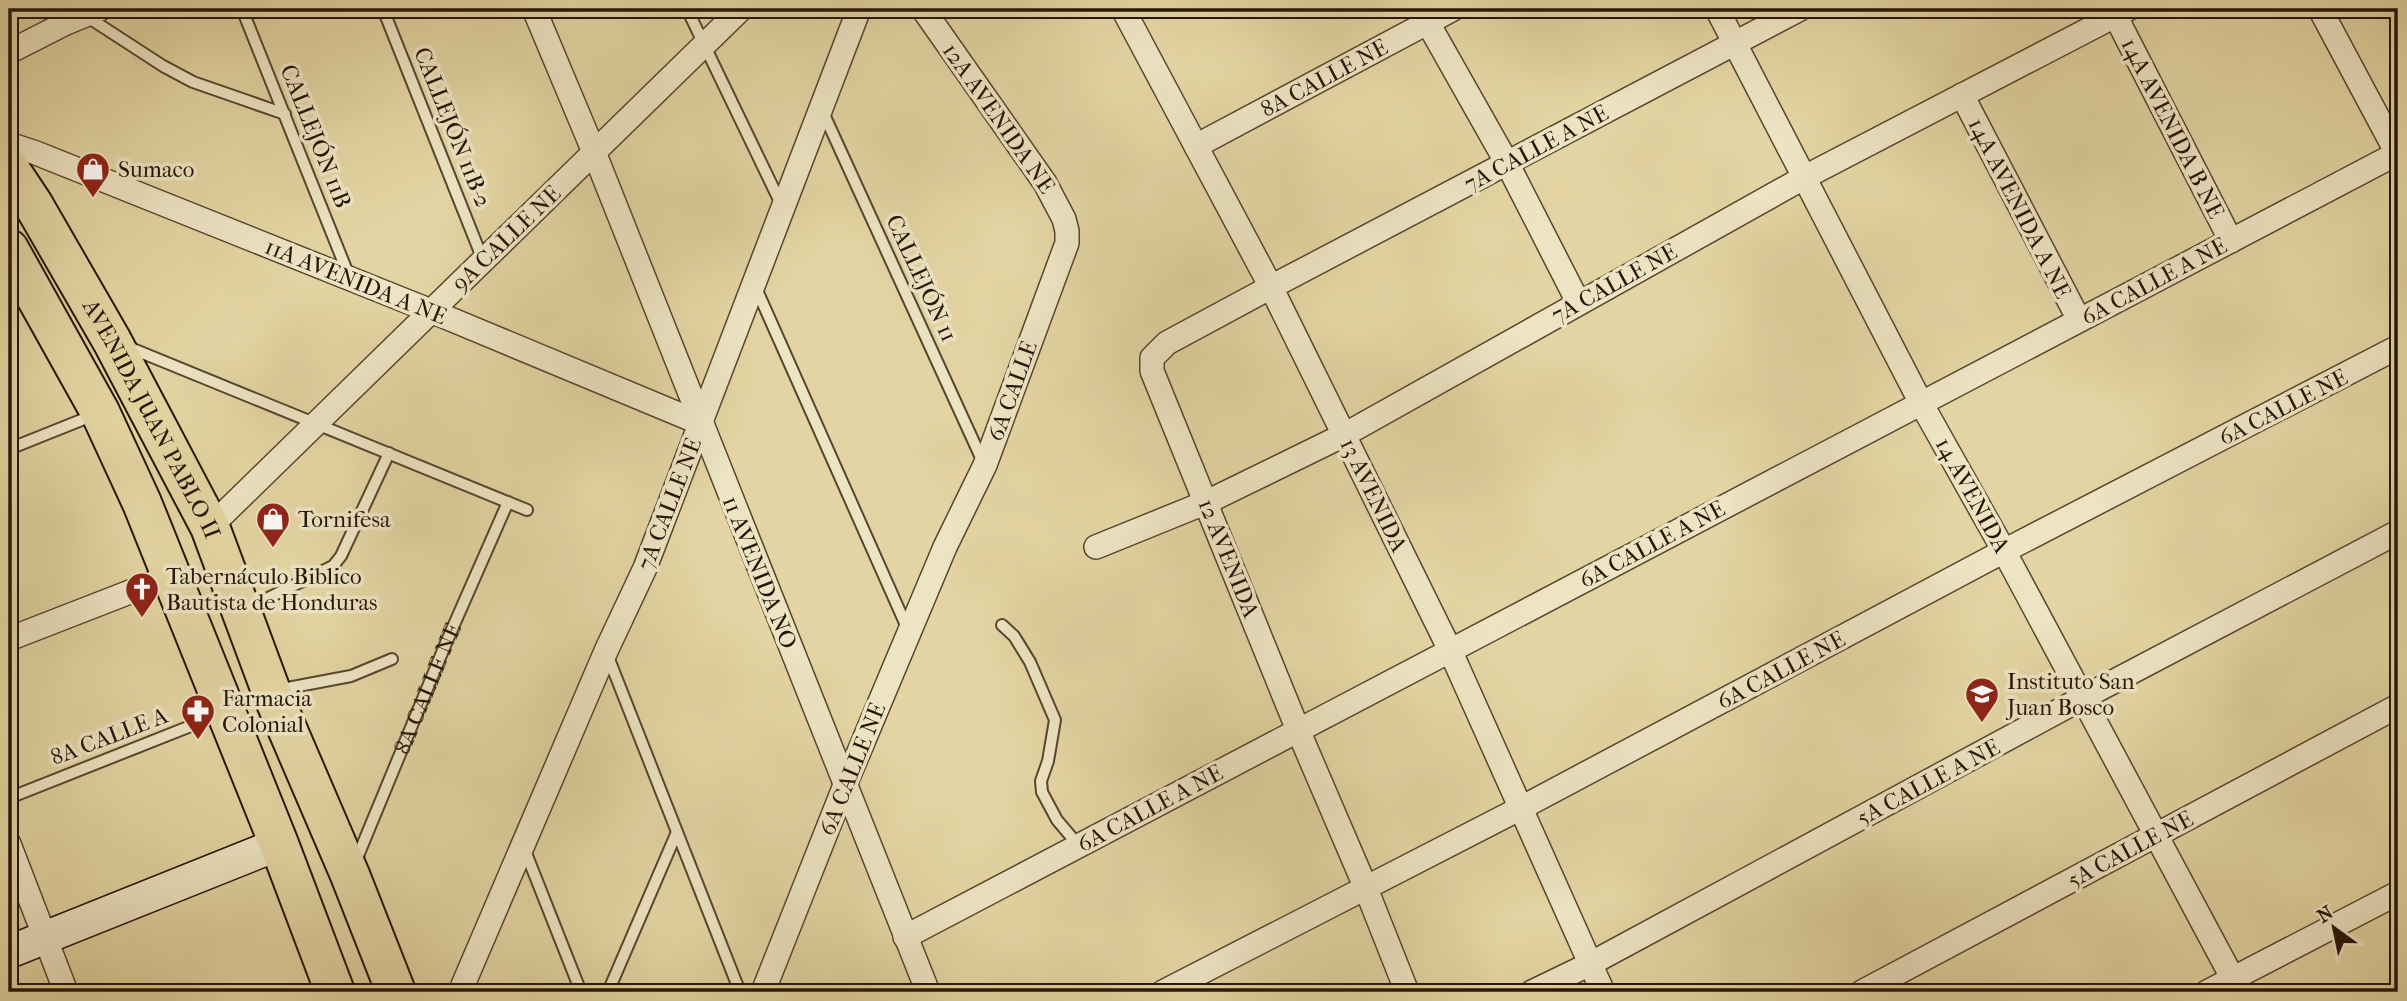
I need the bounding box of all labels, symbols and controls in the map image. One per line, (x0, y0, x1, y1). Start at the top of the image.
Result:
street label: 8A CALLE NE (1256, 33, 1392, 123)
street label: 14A AVENIDA B NE (2115, 34, 2230, 223)
street label: 12A AVENIDA NE (937, 38, 1060, 199)
street label: CALLEJÓN 11B-2 (408, 43, 498, 211)
street label: CALLEJÓN 11B (275, 60, 357, 212)
street label: 7A CALLE A NE (1460, 99, 1613, 198)
street label: 14A AVENIDA A NE (1962, 114, 2077, 303)
shop icon: Sumaco (74, 150, 112, 199)
place label: Sumaco (118, 156, 194, 183)
street label: 9A CALLE NE (446, 180, 566, 297)
street label: CALLEJÓN 11 (880, 210, 964, 346)
street label: 6A CALLE A NE (2077, 232, 2232, 331)
street label: 11A AVENIDA A NE (261, 233, 451, 330)
street label: 7A CALLE NE (1547, 238, 1682, 329)
street label: AVENIDA JUAN PABLO II (76, 294, 226, 542)
street label: 6A CALLE (982, 337, 1043, 445)
street label: 6A CALLE NE (2214, 363, 2352, 451)
street label: 14 AVENIDA (1930, 433, 2016, 559)
street label: 7A CALLE NE (632, 434, 707, 574)
street label: 13 AVENIDA (1334, 434, 1413, 558)
street label: 11 AVENIDA NO (717, 492, 802, 653)
street label: 12 AVENIDA (1192, 495, 1265, 623)
street label: 6A CALLE A NE (1575, 495, 1730, 594)
shop icon: Tornifesa (254, 500, 292, 549)
place label: Tornifesa (298, 506, 391, 533)
place label: Tabernáculo Biblico Bautista de Honduras (166, 563, 378, 616)
church icon: Tabernáculo Biblico Bautista de Honduras (123, 570, 161, 619)
street label: 8A CALLE NE (388, 619, 467, 758)
street label: 6A CALLE NE (1713, 625, 1850, 715)
place label: Instituto San Juan Bosco (2005, 668, 2135, 721)
school or university icon: Instituto San Juan Bosco (1963, 675, 2001, 724)
place label: Farmacia Colonial (222, 685, 312, 738)
pharmacy icon: Farmacia Colonial (179, 692, 217, 741)
street label: 6A CALLE NE (814, 699, 891, 840)
street label: 8A CALLE A (47, 701, 173, 771)
street label: 5A CALLE A NE (1852, 733, 2004, 831)
street label: 6A CALLE A NE (1073, 759, 1228, 858)
street label: 5A CALLE NE (2063, 805, 2198, 894)
north arrow (2298, 892, 2368, 962)
text: N (2313, 901, 2338, 928)

